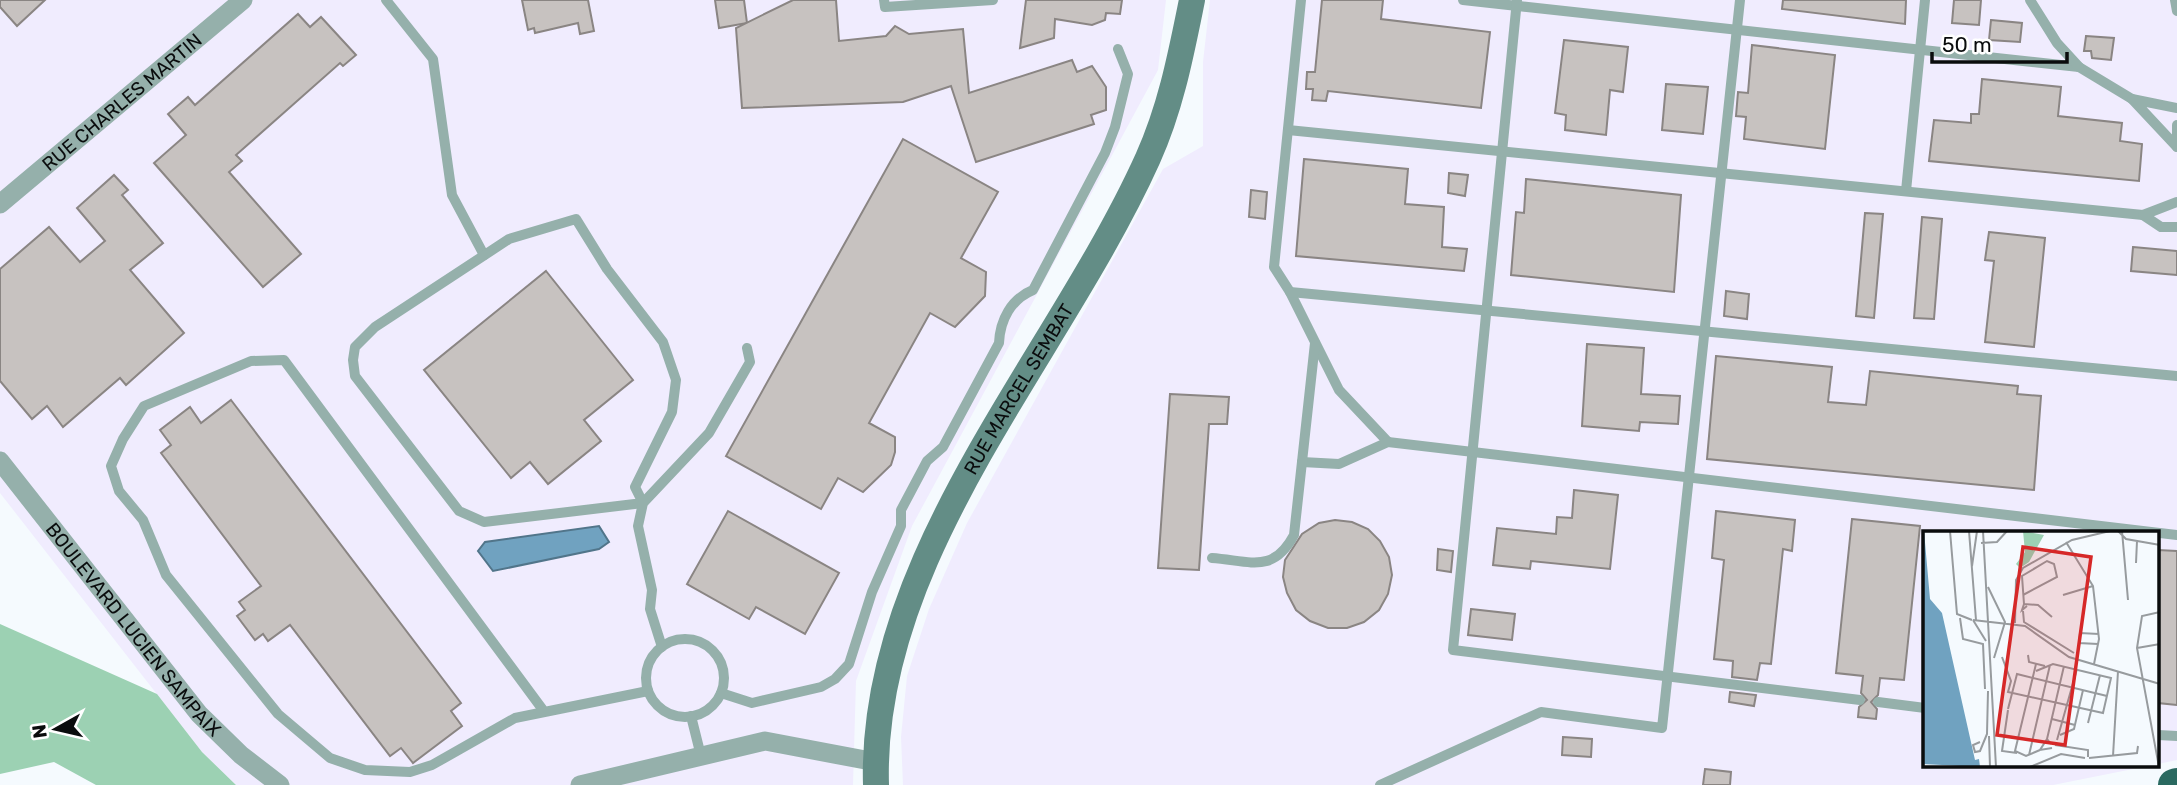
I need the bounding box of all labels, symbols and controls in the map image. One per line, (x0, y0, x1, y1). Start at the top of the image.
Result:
scale bar (1932, 21, 2067, 65)
street label: RUE CHARLES MARTIN (37, 29, 207, 176)
text: 50 m (1942, 32, 1992, 57)
street label: RUE MARCEL SEMBAT (959, 300, 1078, 479)
street label: BOULEVARD LUCIEN SAMPAIX (41, 518, 226, 741)
inset map (1923, 531, 2160, 768)
north arrow (21, 694, 91, 764)
text: N (27, 723, 52, 740)

